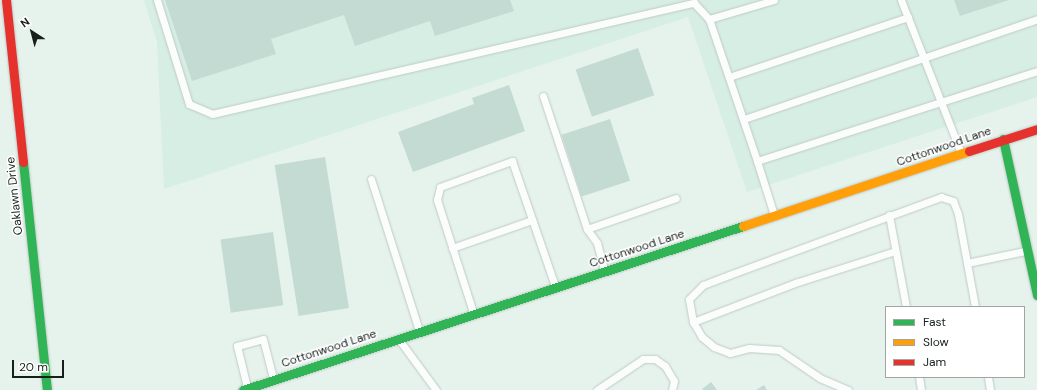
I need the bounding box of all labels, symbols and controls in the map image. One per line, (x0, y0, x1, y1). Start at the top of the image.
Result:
north arrow (12, 12, 52, 52)
text: N (18, 14, 32, 30)
street label: Cottonwood Lane (895, 124, 993, 170)
street label: Oaklawn Drive (4, 156, 26, 236)
street label: Cottonwood Lane (588, 227, 686, 271)
legend (885, 306, 1025, 378)
text: Fast (923, 314, 946, 330)
street label: Cottonwood Lane (280, 327, 378, 371)
text: Slow (923, 334, 949, 350)
scale bar (14, 352, 66, 378)
text: Jam (923, 354, 946, 370)
text: 20 m (19, 359, 48, 375)

